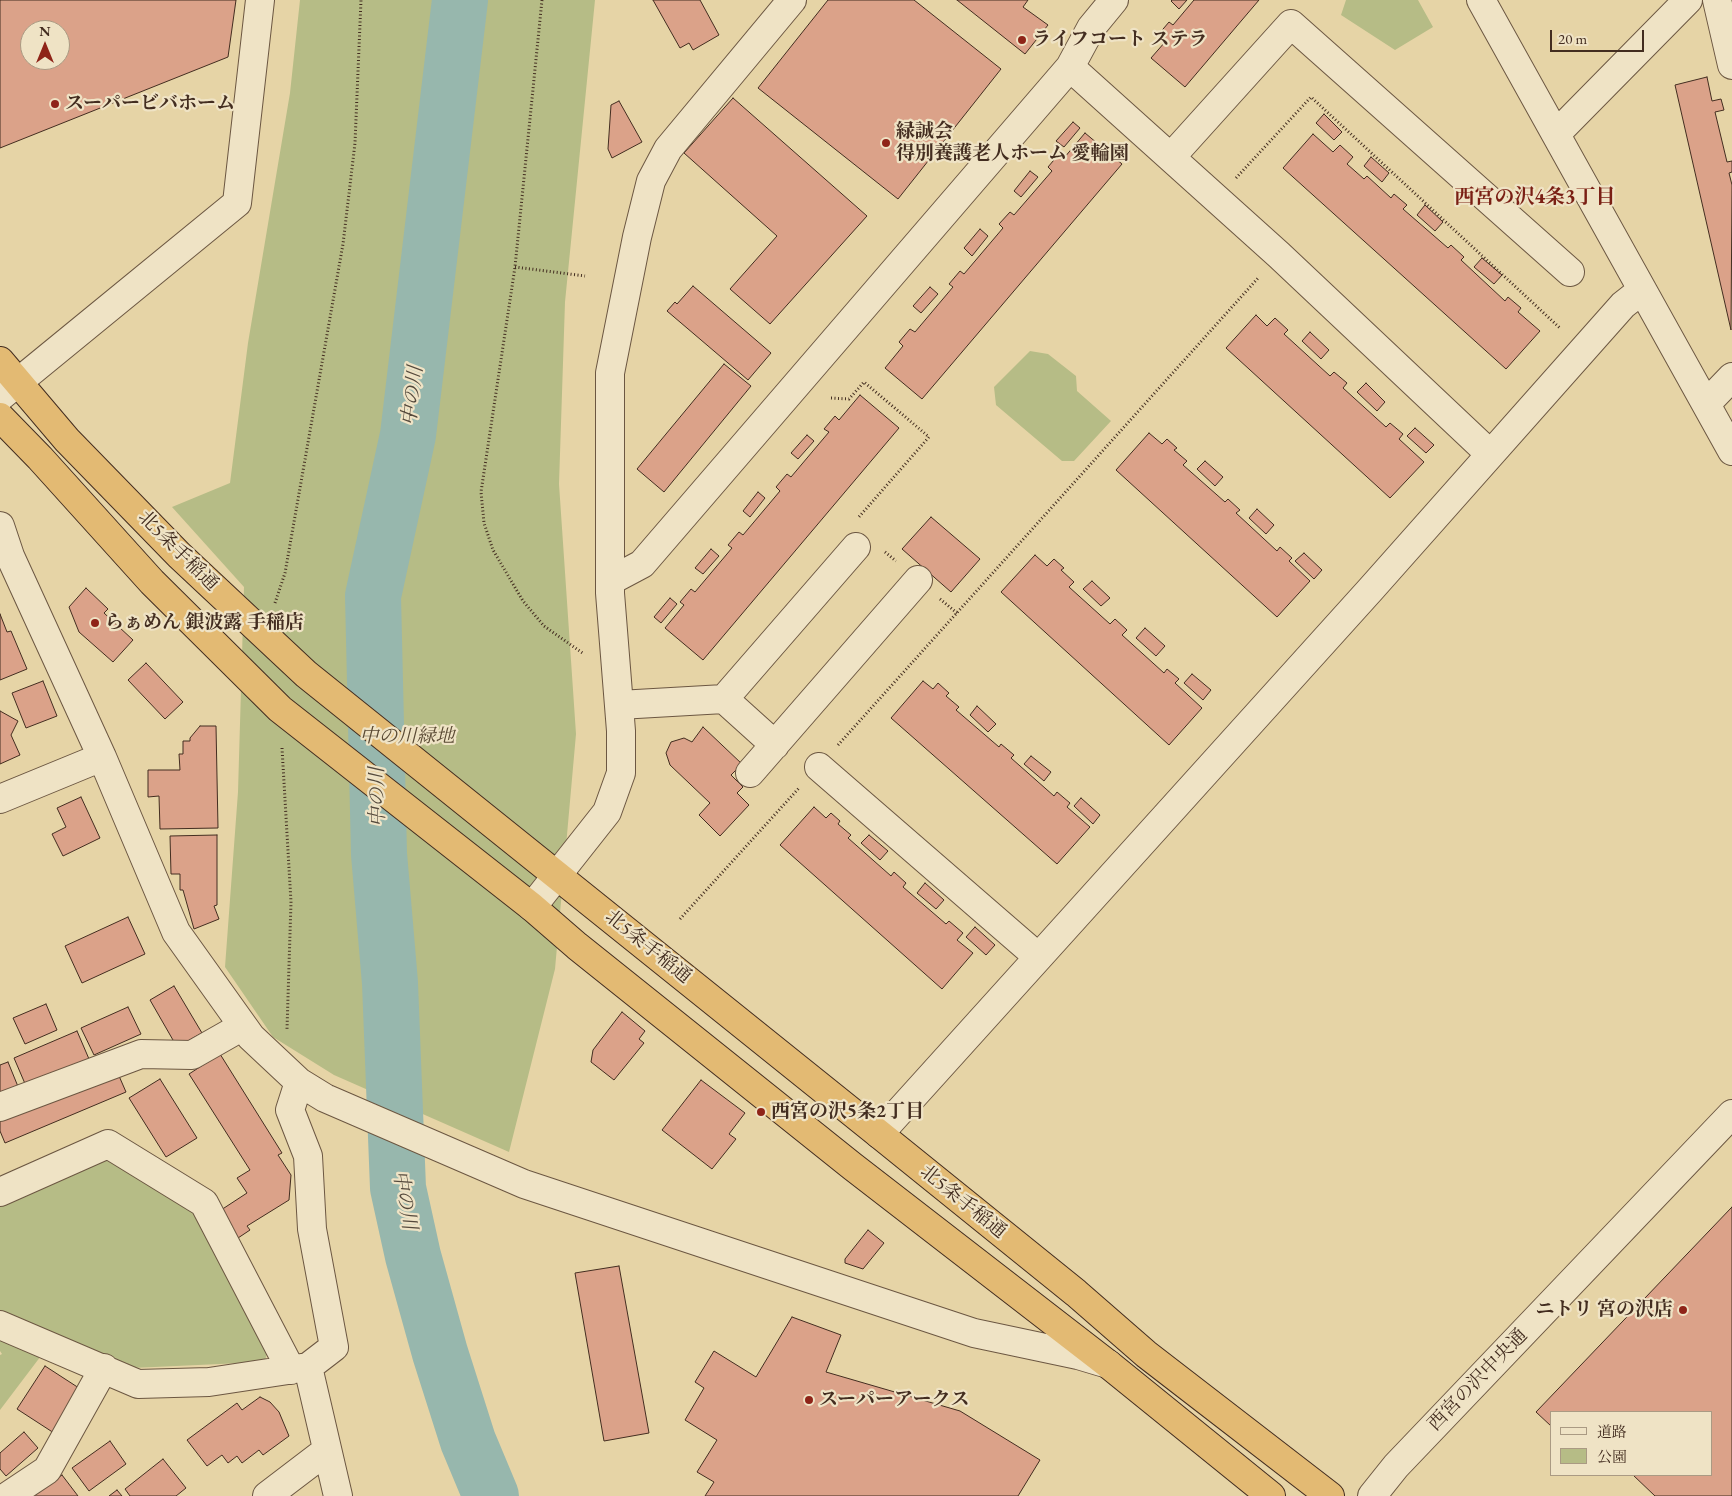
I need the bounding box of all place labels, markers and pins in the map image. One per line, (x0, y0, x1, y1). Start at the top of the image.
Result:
place label: ライフコート ステラ (1032, 29, 1208, 51)
marker: ライフコート ステラ (1016, 34, 1028, 46)
place label: スーパービバホーム (65, 93, 235, 115)
marker: スーパービバホーム (49, 98, 61, 110)
place label: 緑誠会 得別養護老人ホーム 愛輪園 (896, 121, 1129, 165)
marker: 緑誠会 得別養護老人ホーム 愛輪園 (880, 137, 892, 149)
place label: らぁめん 銀波露 手稲店 (105, 612, 304, 634)
marker: らぁめん 銀波露 手稲店 (89, 617, 101, 629)
place label: 西宮の沢5条2丁目 (771, 1101, 924, 1123)
marker: 西宮の沢5条2丁目 (755, 1106, 767, 1118)
place label: ニトリ 宮の沢店 (1535, 1299, 1673, 1321)
marker: ニトリ 宮の沢店 (1677, 1304, 1689, 1316)
place label: スーパーアークス (819, 1389, 969, 1411)
marker: スーパーアークス (803, 1394, 815, 1406)

